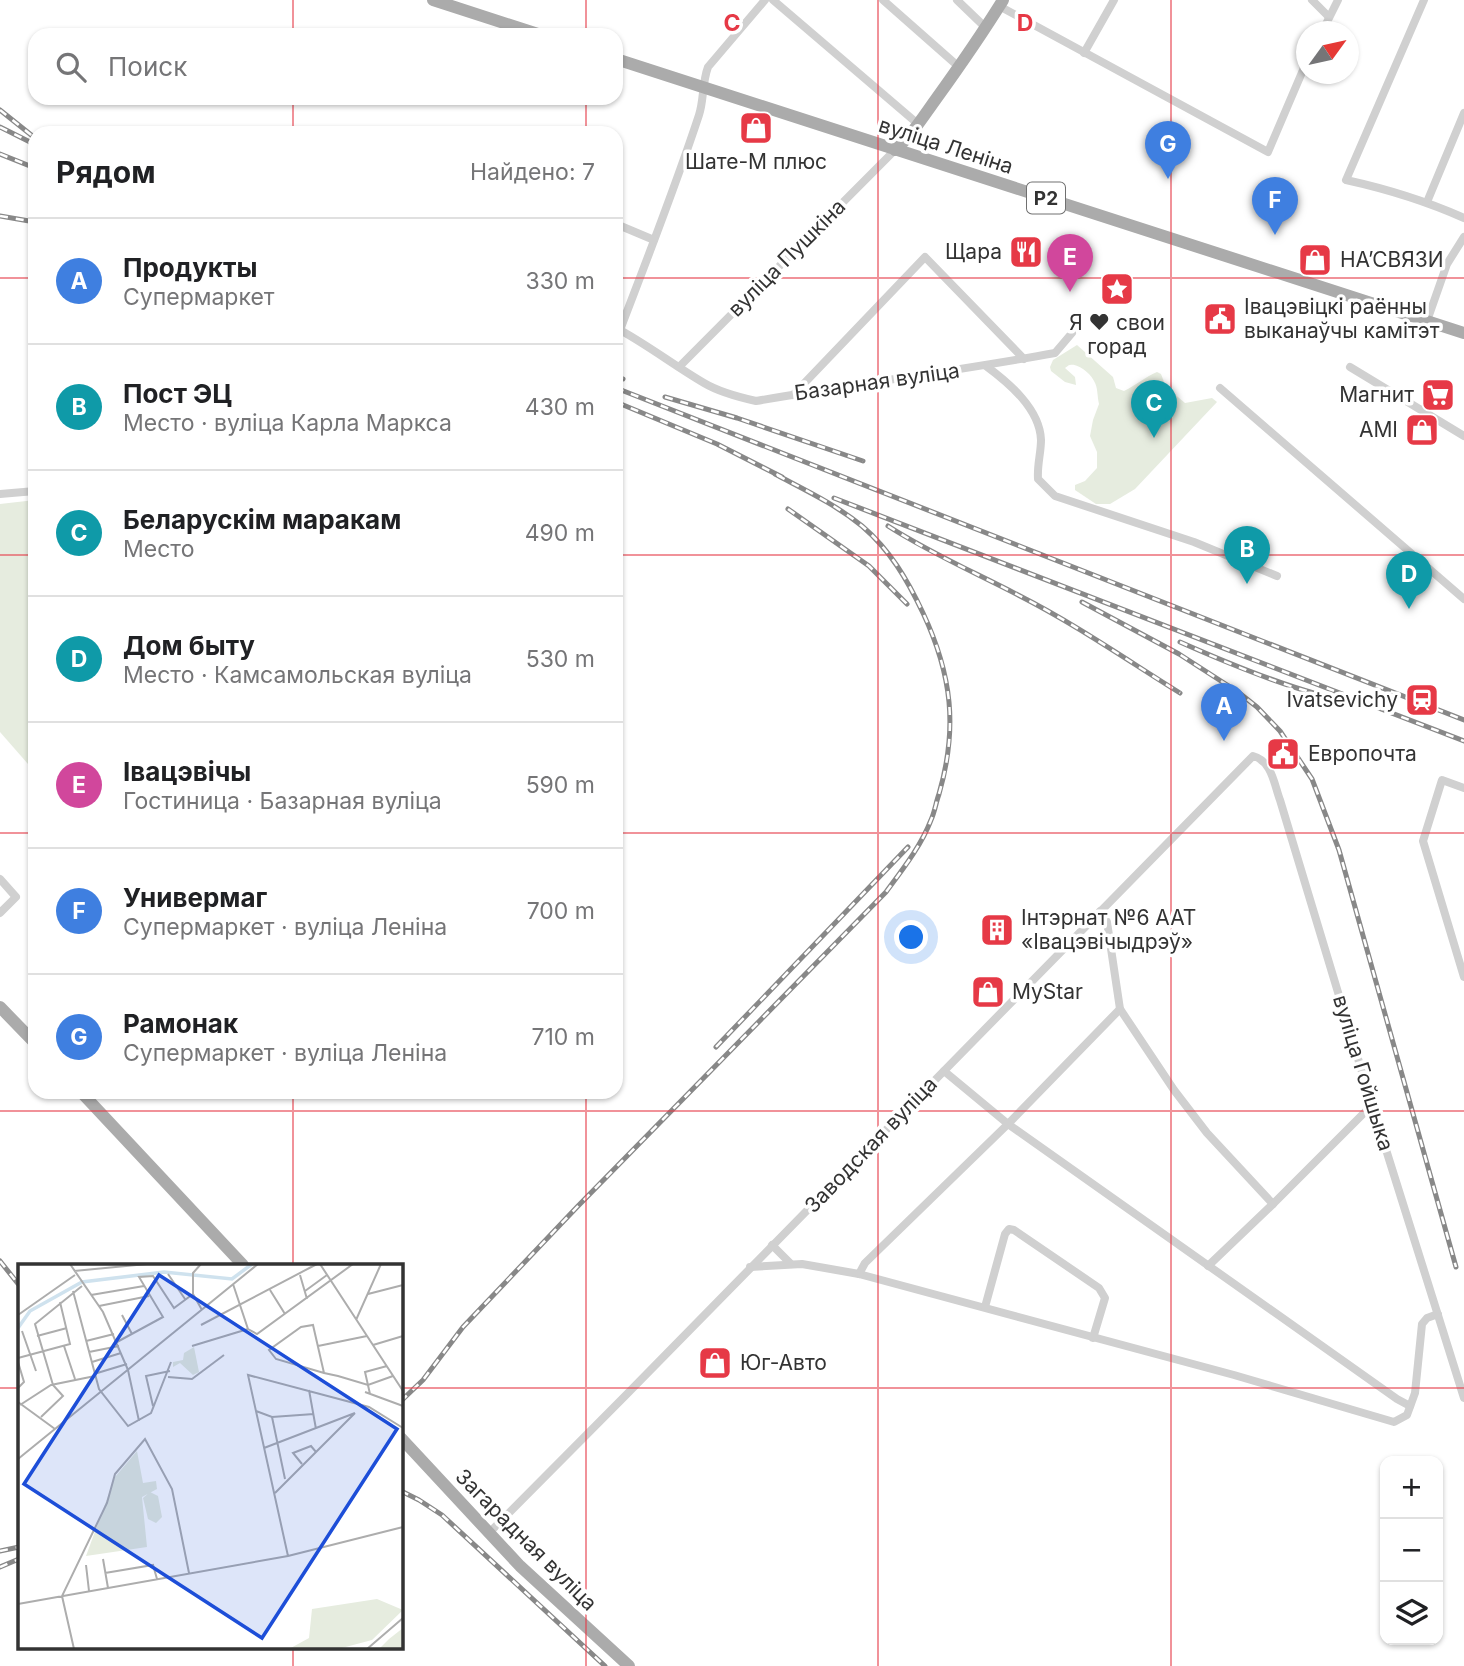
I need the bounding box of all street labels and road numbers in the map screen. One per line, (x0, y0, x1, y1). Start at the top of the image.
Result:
street label: вуліца Леніна (876, 112, 1016, 179)
road number: Р2 (1027, 182, 1065, 214)
street label: вуліца Пушкіна (723, 194, 850, 321)
street label: Базарная вуліца (793, 358, 961, 405)
street label: вуліца Гойшыка (1328, 992, 1399, 1154)
street label: Заводская вуліца (799, 1071, 942, 1218)
street label: Загарадная вуліца (450, 1464, 602, 1616)

